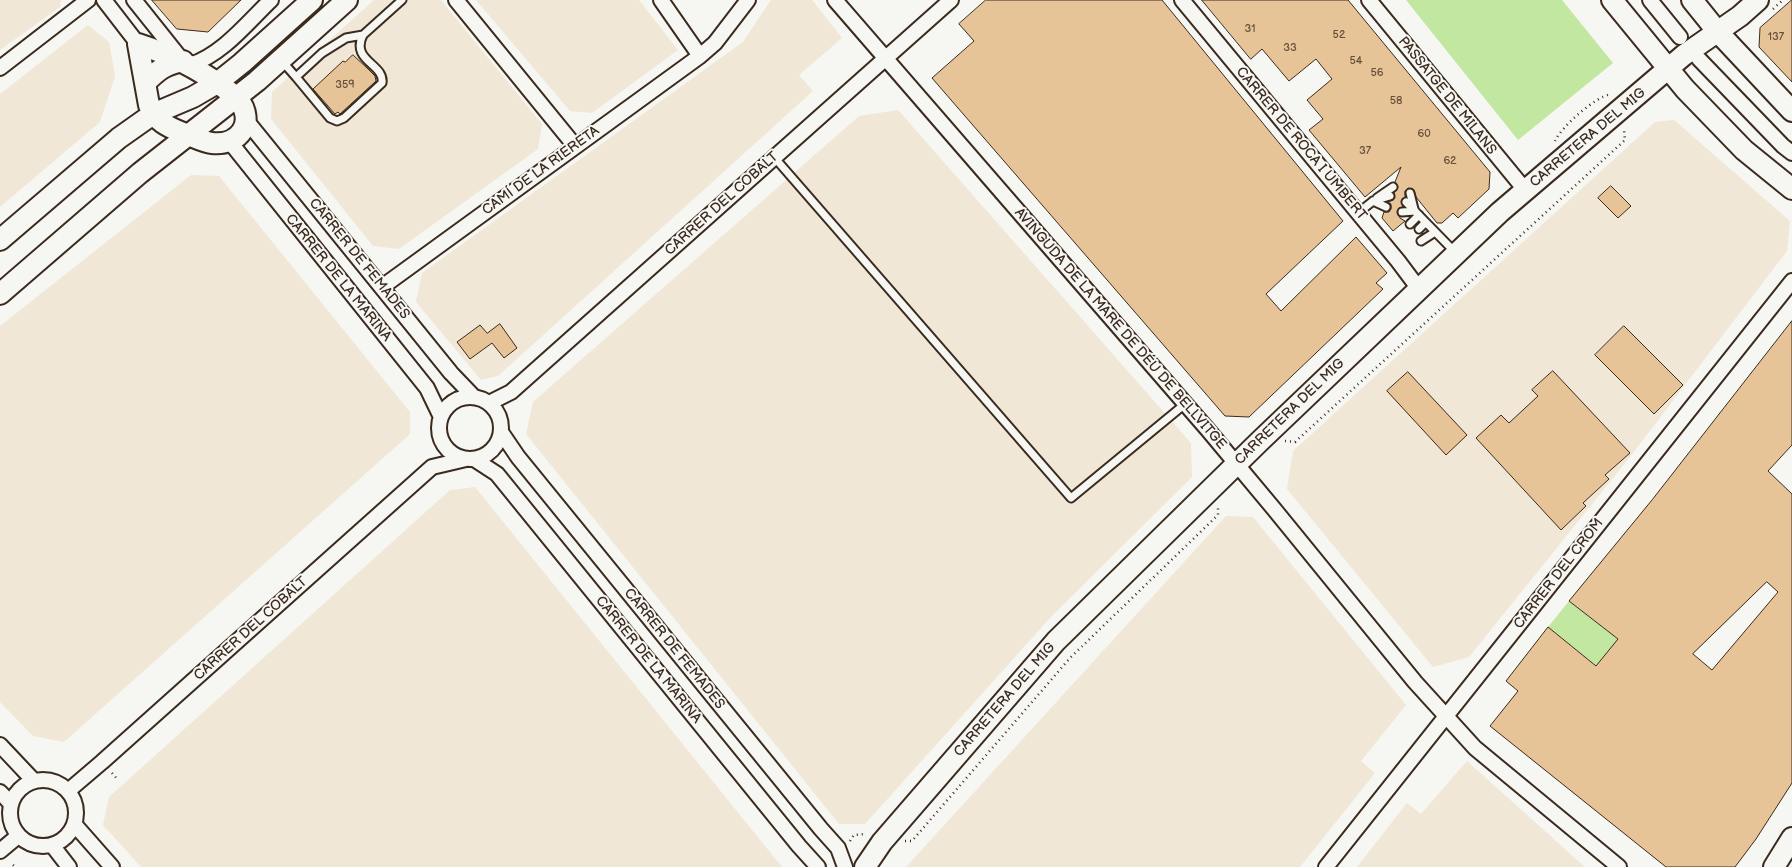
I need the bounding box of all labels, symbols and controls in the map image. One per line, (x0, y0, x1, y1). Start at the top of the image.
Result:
house number: 31 (1244, 22, 1256, 36)
house number: 52 (1333, 28, 1345, 42)
house number: 137 (1768, 30, 1784, 44)
street label: PASSATGE DE MILANS (1394, 34, 1500, 158)
house number: 33 (1283, 41, 1297, 55)
house number: 54 (1349, 54, 1363, 68)
street label: CARRER DE ROCA I UMBERT (1232, 64, 1370, 224)
house number: 56 (1370, 66, 1384, 80)
house number: 359 (335, 78, 355, 92)
street label: CARRETERA DEL MIG (1527, 85, 1649, 191)
house number: 58 (1390, 94, 1402, 108)
street label: CAMÍ DE LA RIERETA (479, 123, 603, 219)
house number: 60 (1417, 127, 1431, 141)
house number: 37 (1359, 144, 1371, 158)
street label: CARRER DEL COBALT (662, 149, 782, 259)
house number: 62 (1443, 154, 1457, 168)
street label: CARRER DE FEMADES (305, 195, 413, 323)
street label: AVINGUDA DE LA MARE DE DÉU DE BELLVITGE (1011, 205, 1229, 453)
street label: CARRER DE LA MARINA (281, 211, 395, 345)
street label: CARRETERA DEL MIG (1232, 355, 1348, 469)
street label: CARRER DEL CROM (1511, 516, 1607, 632)
street label: CARRER DEL COBALT (191, 574, 311, 684)
street label: CARRER DE FEMADES (620, 585, 728, 713)
street label: CARRER DE LA MARINA (591, 593, 705, 727)
street label: CARRETERA DEL MIG (951, 639, 1059, 761)

